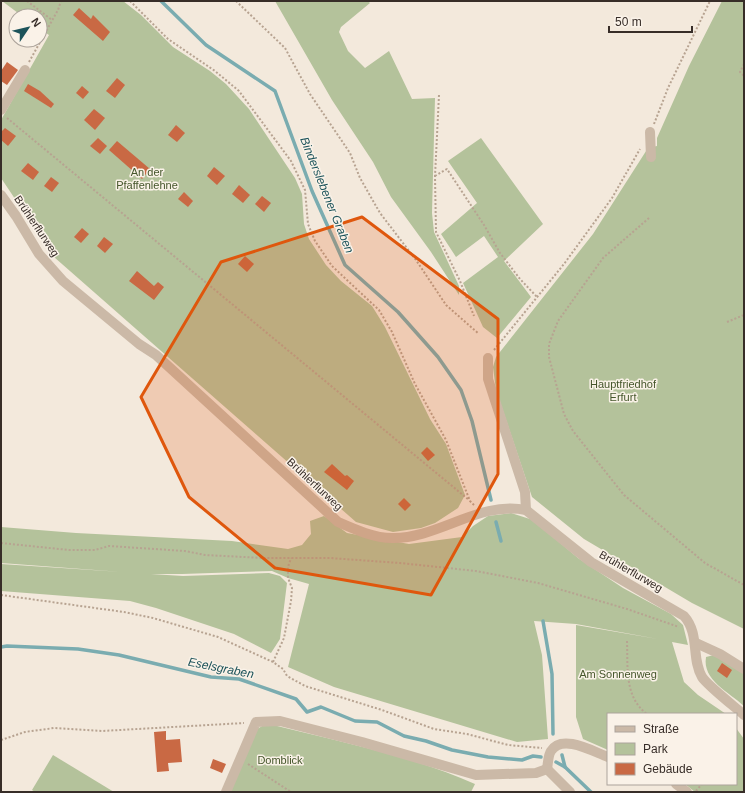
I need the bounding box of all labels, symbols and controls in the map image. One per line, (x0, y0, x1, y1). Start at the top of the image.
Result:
north arrow (8, 8, 48, 48)
scale bar (609, 8, 692, 34)
text: 50 m (615, 15, 642, 29)
text: N (29, 16, 43, 29)
water label: Binderslebener Graben (297, 135, 357, 255)
park label: An der Pfaffenlehne (116, 166, 178, 191)
street label: Brühlerflurweg (12, 193, 62, 259)
park label: Hauptfriedhof Erfurt (590, 378, 657, 403)
street label: Brühlerflurweg (285, 455, 345, 513)
street label: Brühlerflurweg (597, 548, 665, 594)
water label: Eselsgraben (187, 655, 255, 681)
park label: Am Sonnenweg (579, 668, 657, 680)
legend (607, 713, 737, 785)
text: Straße (643, 722, 679, 736)
text: Park (643, 742, 669, 756)
park label: Domblick (257, 754, 303, 766)
text: Gebäude (643, 762, 693, 776)

